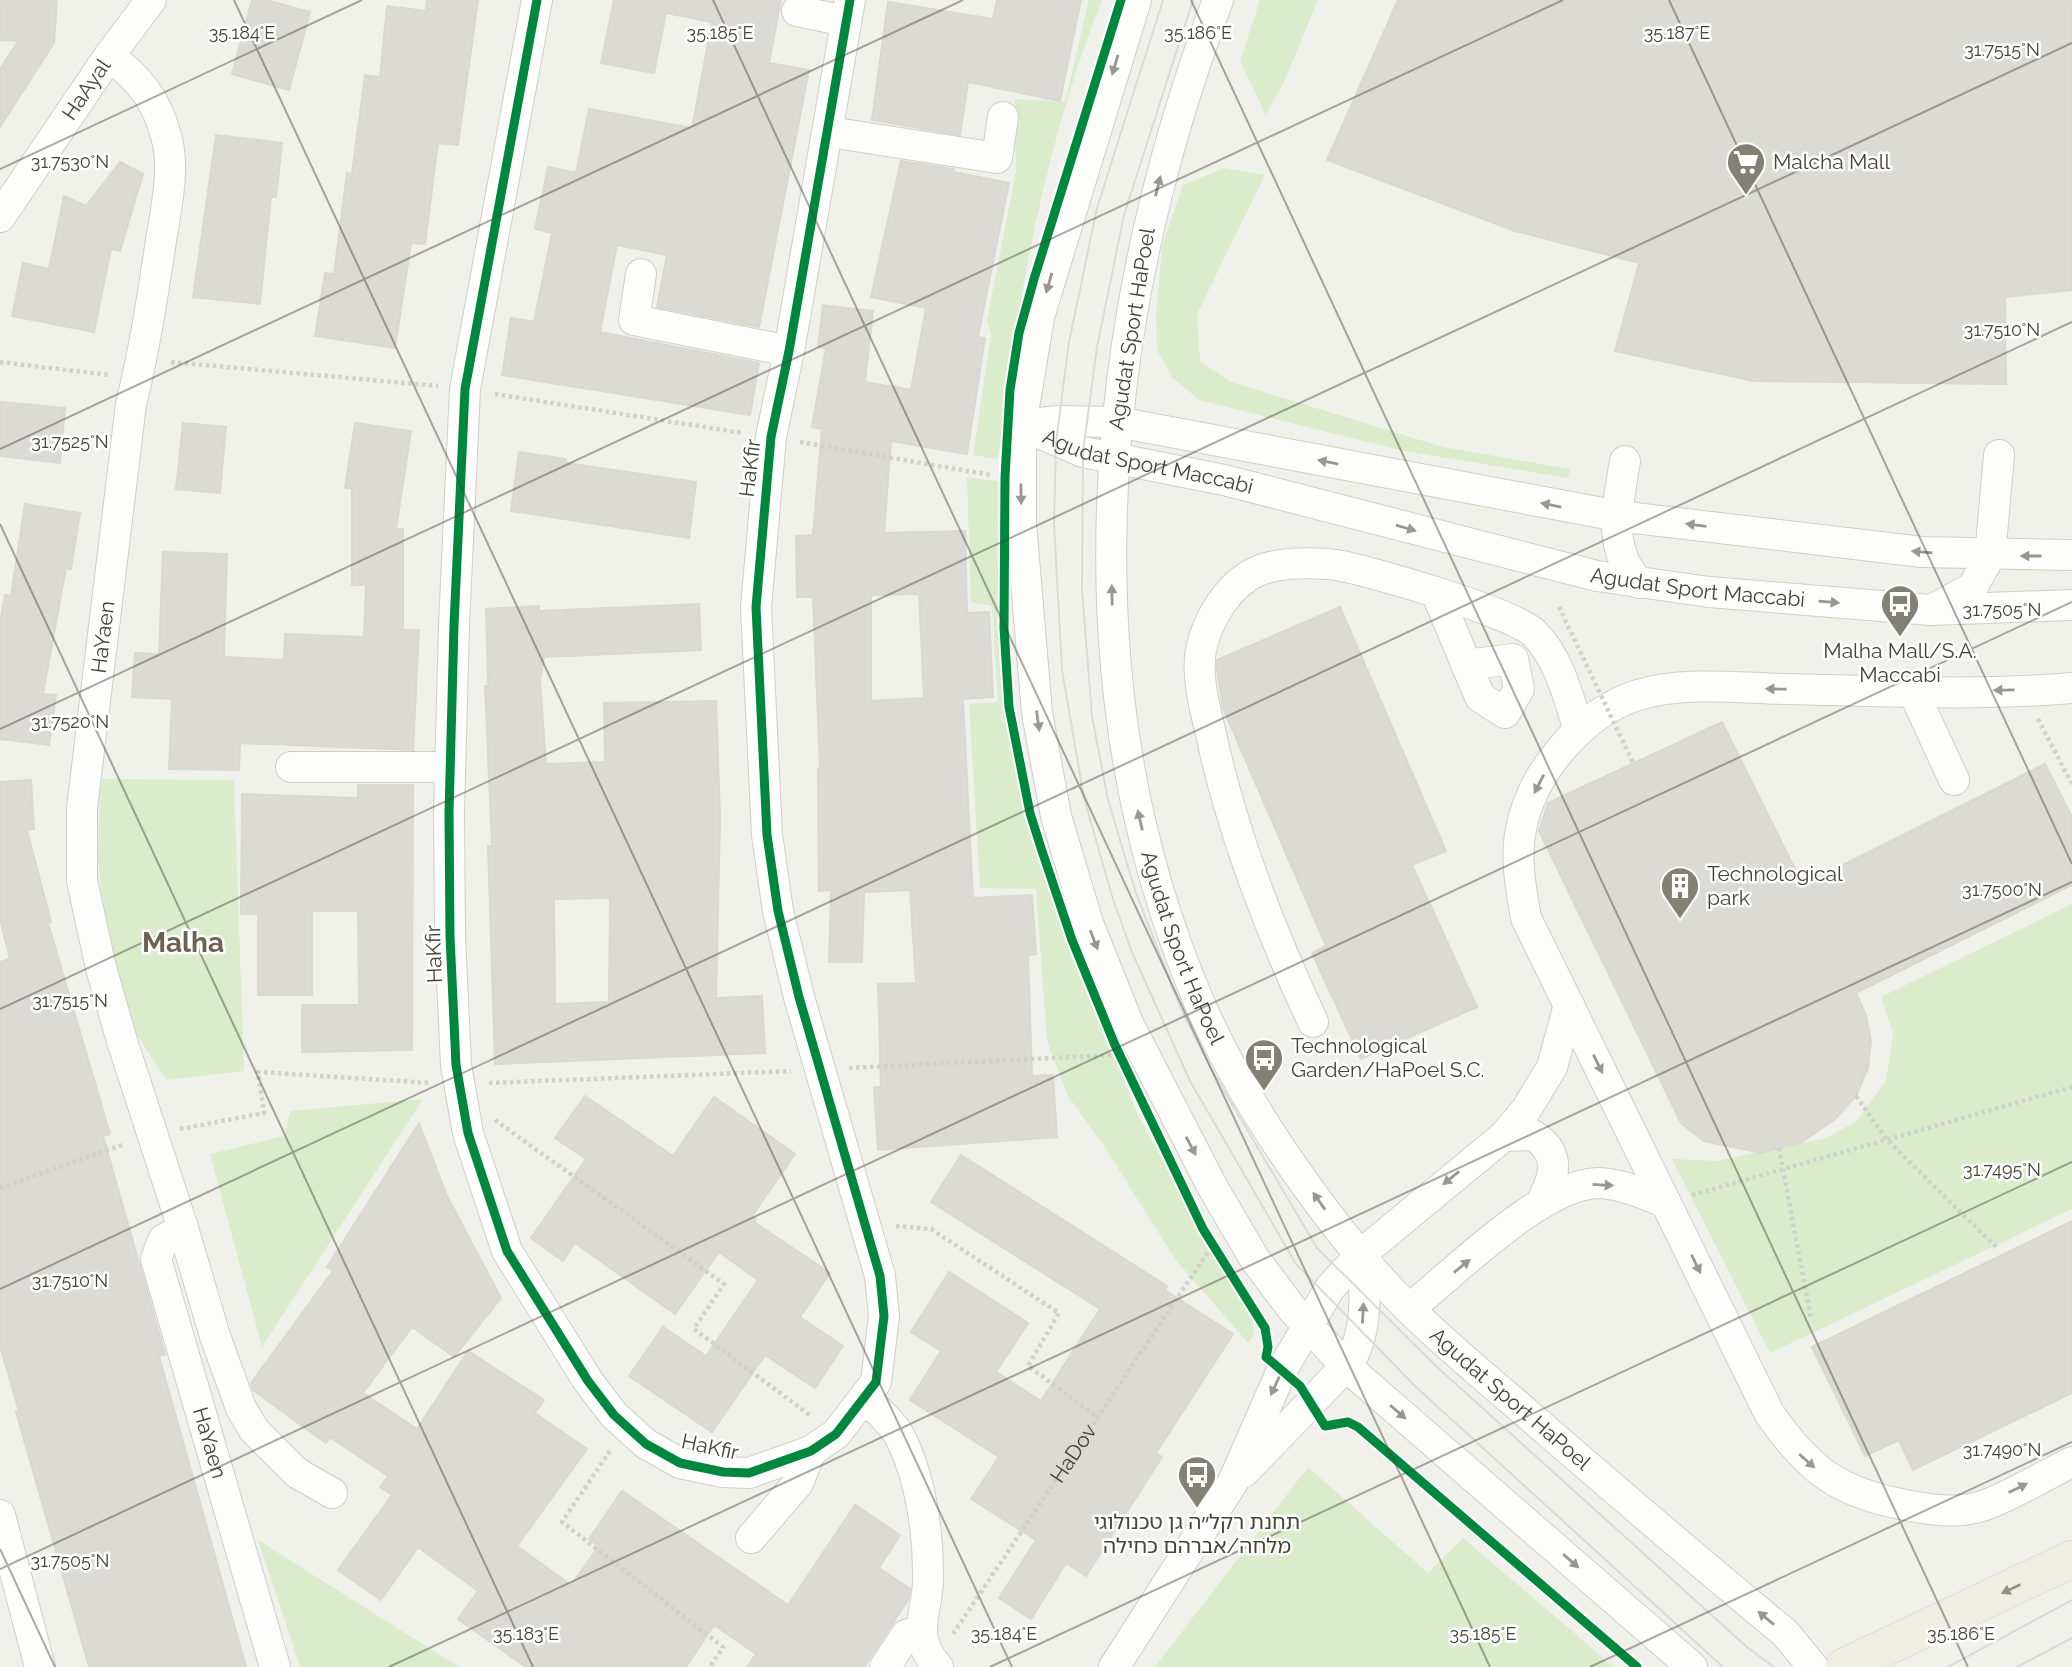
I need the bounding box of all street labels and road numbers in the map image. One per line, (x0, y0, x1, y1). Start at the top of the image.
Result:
street label: HaAyal (56, 54, 116, 125)
street label: Agudat Sport HaPoel (1103, 226, 1160, 432)
street label: Agudat Sport Maccabi (1039, 423, 1256, 499)
street label: HaKfir (734, 437, 766, 498)
street label: Agudat Sport Maccabi (1589, 562, 1806, 612)
street label: HaYaen (86, 599, 119, 675)
street label: Agudat Sport HaPoel (1136, 848, 1230, 1049)
street label: HaKfir (420, 924, 447, 983)
street label: Agudat Sport HaPoel (1425, 1322, 1596, 1475)
street label: HaYaen (188, 1404, 232, 1481)
street label: HaDov (1045, 1419, 1102, 1487)
street label: HaKfir (679, 1428, 742, 1465)

